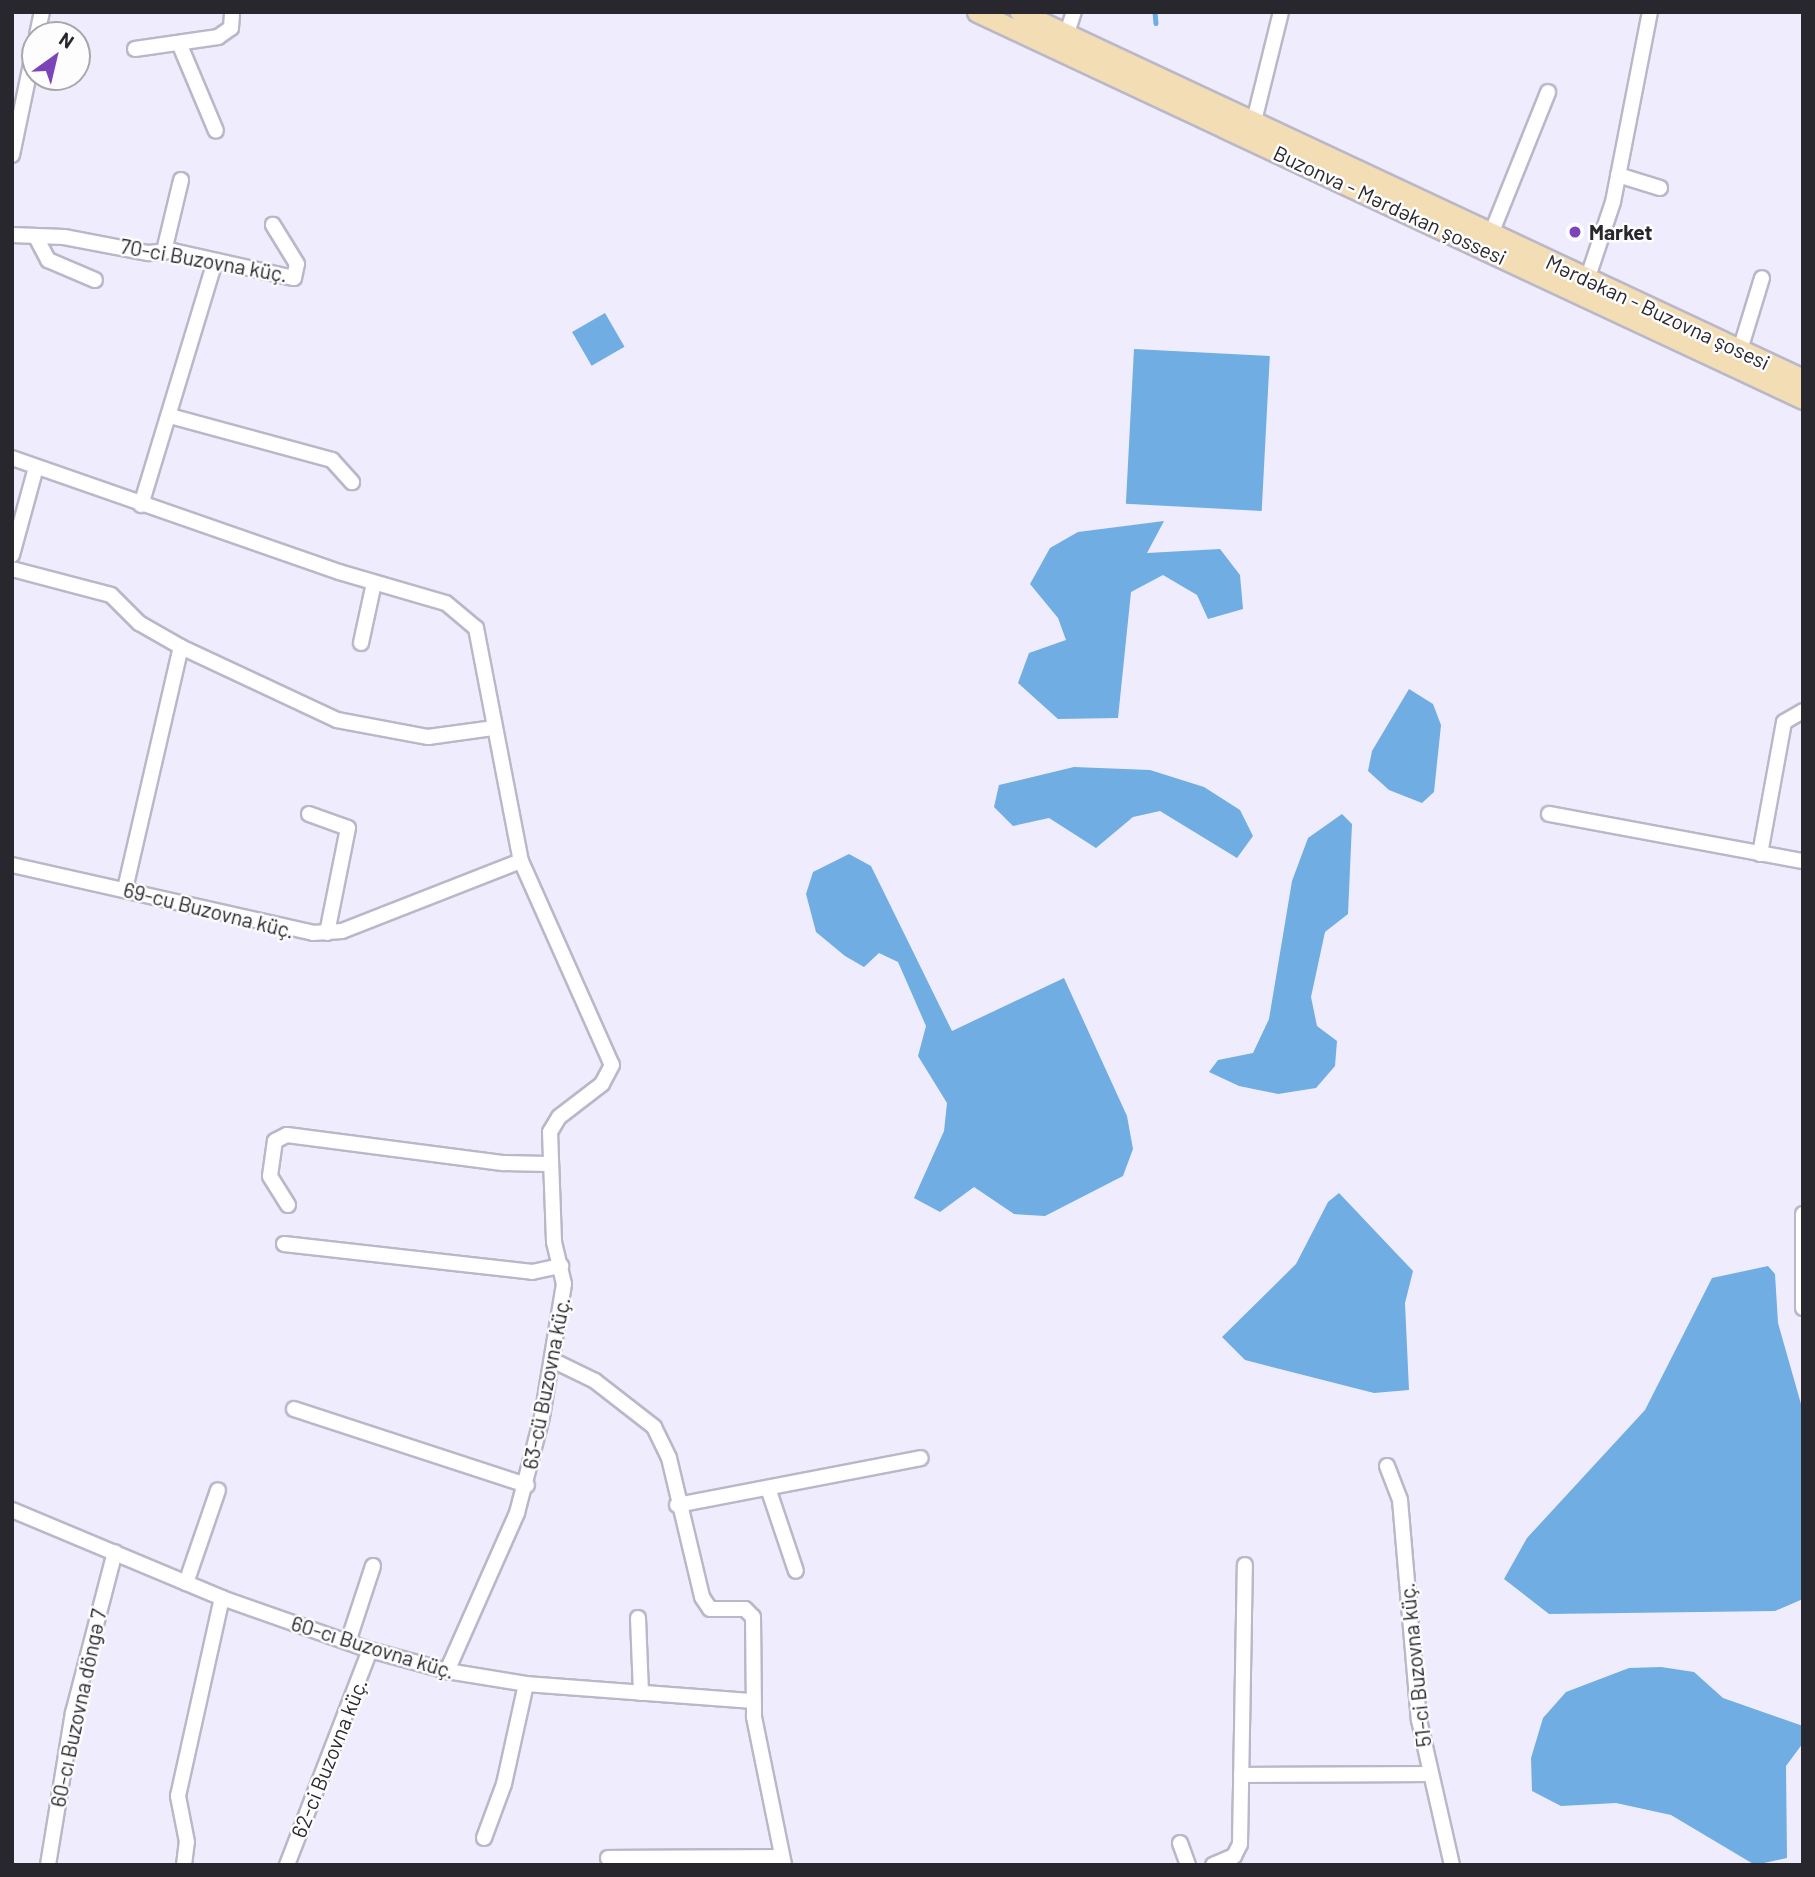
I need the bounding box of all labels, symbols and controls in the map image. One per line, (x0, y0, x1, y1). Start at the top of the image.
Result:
north arrow (21, 21, 91, 91)
text: N (55, 27, 79, 53)
street label: Buzonva - Mərdəkan şossesi (1270, 140, 1510, 270)
place label: Market (1589, 219, 1653, 245)
marker: Market (1567, 224, 1583, 240)
street label: 70-ci Buzovna küç. (118, 233, 290, 287)
street label: Mərdəkan - Buzovna şosesi (1542, 249, 1774, 375)
street label: 69-cu Buzovna küç. (121, 877, 297, 943)
street label: 63-cü Buzovna küç. (517, 1295, 575, 1471)
street label: 51-ci Buzovna küç. (1394, 1582, 1436, 1748)
street label: 60-cı Buzovna döngə 7 (45, 1607, 111, 1809)
street label: 60-cı Buzovna küç. (288, 1610, 458, 1684)
street label: 62-ci Buzovna küç. (286, 1675, 372, 1841)

